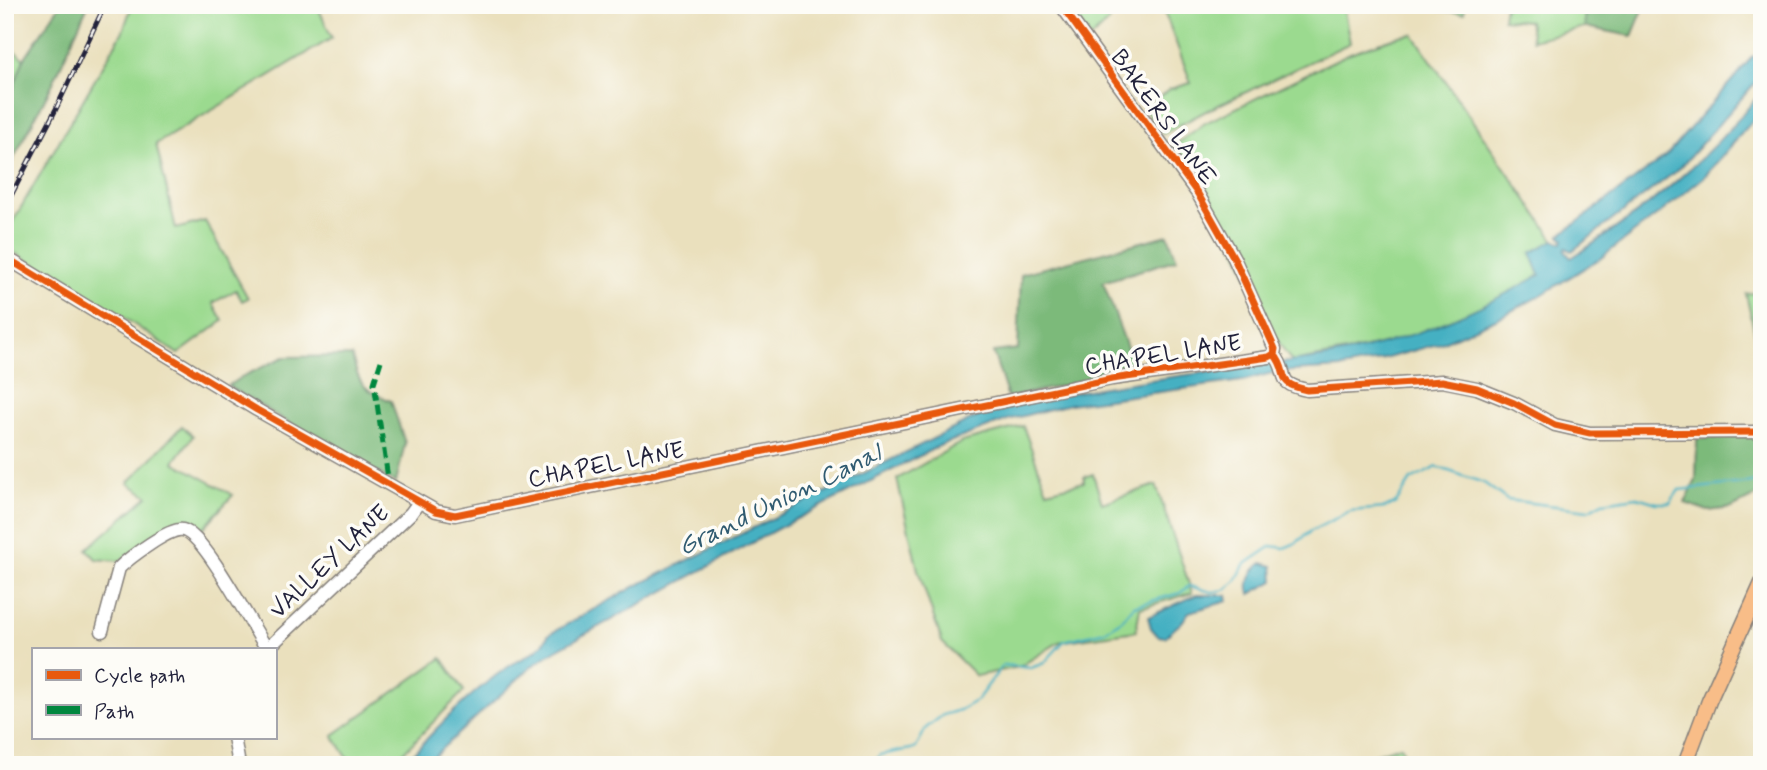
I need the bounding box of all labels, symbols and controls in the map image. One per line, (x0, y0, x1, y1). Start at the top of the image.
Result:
street label: BAKERS LANE (1103, 44, 1223, 192)
street label: CHAPEL LANE (1083, 328, 1244, 383)
street label: CHAPEL LANE (526, 435, 687, 496)
water label: Grand Union Canal (673, 435, 891, 565)
street label: VALLEY LANE (263, 498, 397, 626)
legend (32, 648, 276, 738)
text: Cycle path (94, 662, 185, 690)
text: Path (94, 698, 134, 726)

